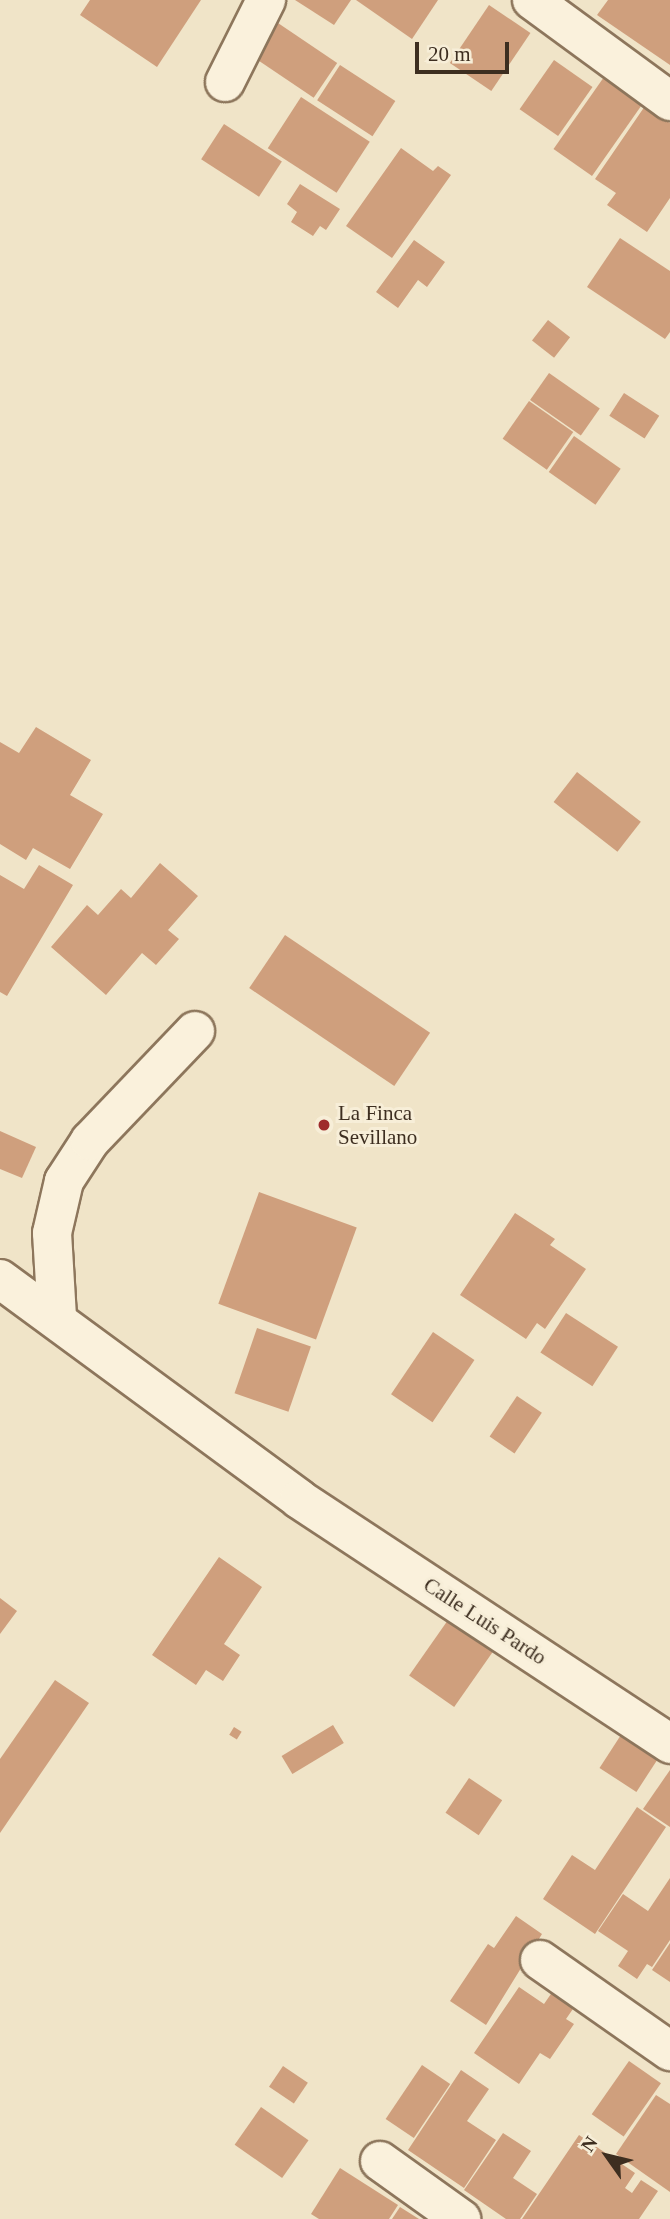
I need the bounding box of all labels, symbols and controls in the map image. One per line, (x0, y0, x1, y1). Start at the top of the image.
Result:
scale bar (418, 28, 512, 72)
text: 20 m (428, 42, 471, 66)
place label: La Finca Sevillano (338, 1100, 417, 1150)
marker: La Finca Sevillano (316, 1117, 332, 1133)
street label: Calle Luis Pardo (419, 1572, 551, 1670)
north arrow (572, 2121, 642, 2191)
text: N (577, 2132, 602, 2156)

